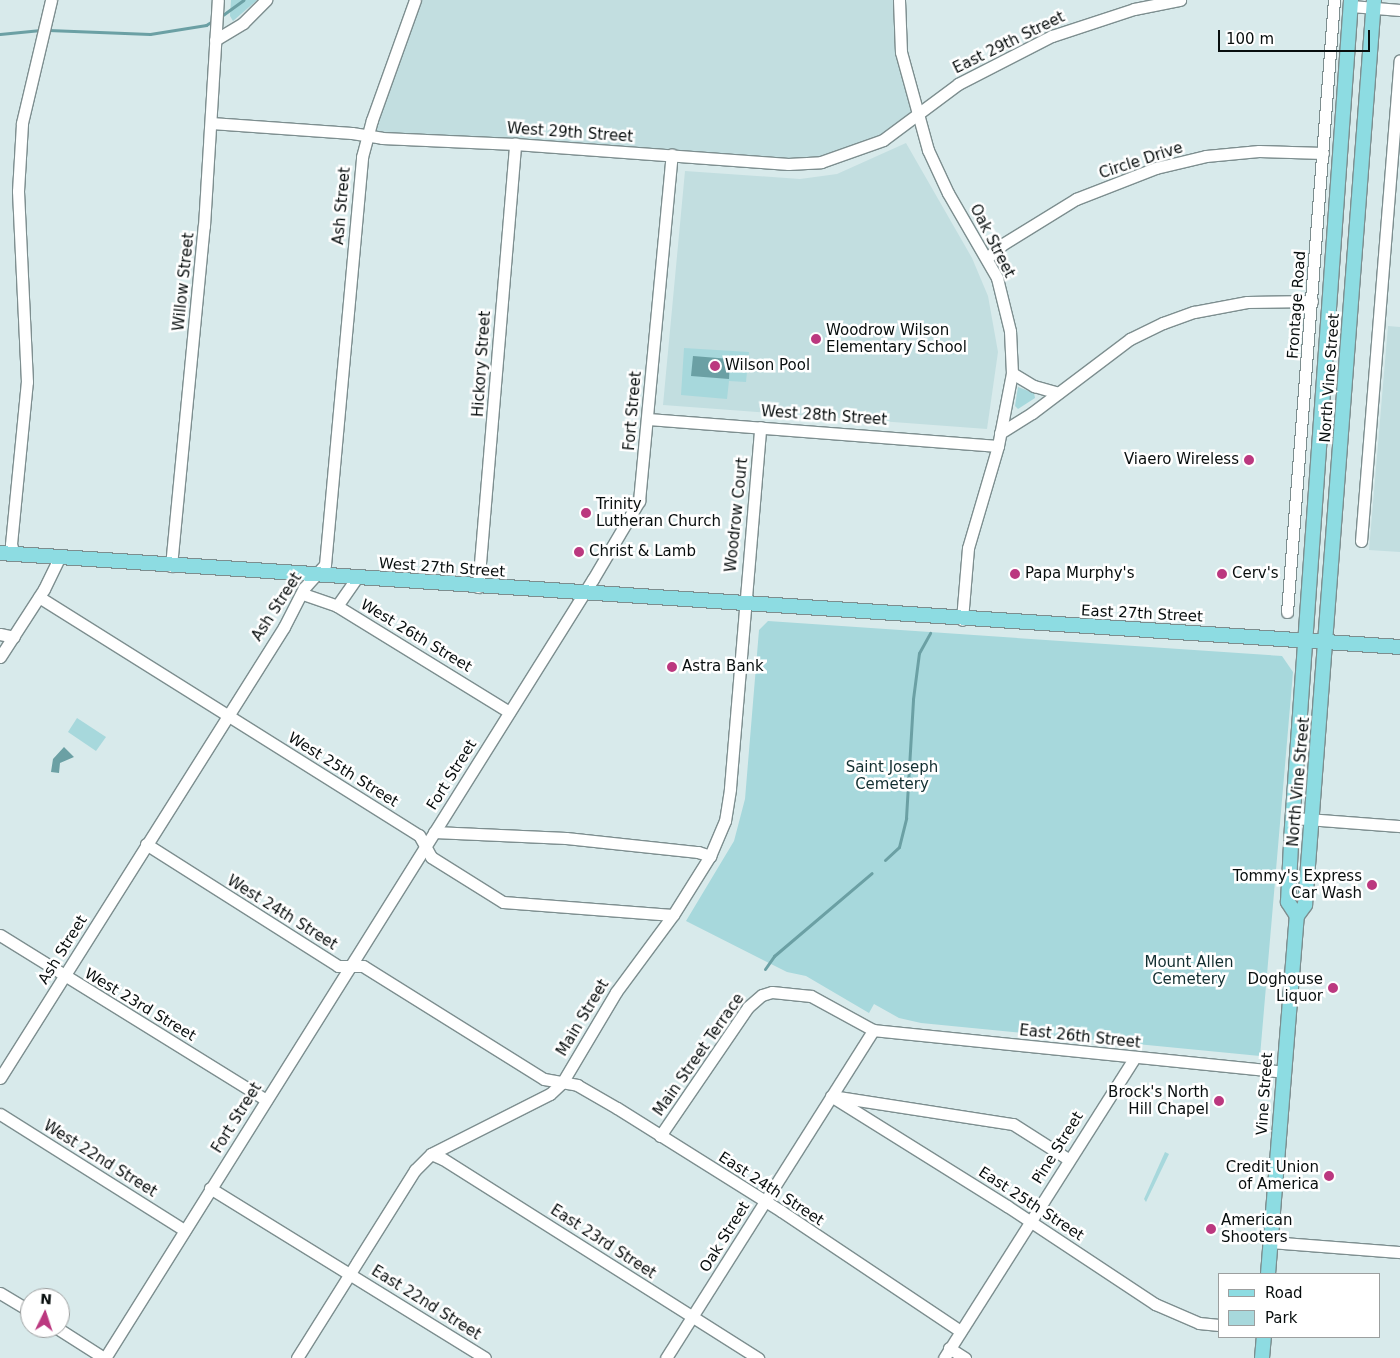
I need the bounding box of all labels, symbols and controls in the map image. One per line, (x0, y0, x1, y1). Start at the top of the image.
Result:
street label: East 29th Street (950, 8, 1068, 78)
scale bar (1220, 20, 1372, 52)
text: 100 m (1226, 30, 1274, 48)
street label: West 29th Street (506, 120, 634, 146)
street label: Circle Drive (1097, 139, 1185, 183)
street label: Ash Street (330, 166, 354, 246)
street label: Oak Street (966, 201, 1018, 281)
street label: Willow Street (170, 232, 198, 332)
street label: Frontage Road (1284, 250, 1310, 360)
street label: Hickory Street (469, 310, 495, 418)
street label: North Vine Street (1316, 313, 1344, 443)
place label: Woodrow Wilson Elementary School (826, 321, 967, 356)
marker: Woodrow Wilson Elementary School (810, 333, 822, 345)
place label: Wilson Pool (725, 357, 810, 375)
marker: Wilson Pool (709, 360, 721, 372)
street label: Fort Street (621, 371, 645, 451)
street label: West 28th Street (760, 403, 888, 429)
place label: Viaero Wireless (1124, 451, 1239, 469)
marker: Viaero Wireless (1243, 454, 1255, 466)
street label: Woodrow Court (722, 457, 752, 573)
place label: Trinity Lutheran Church (596, 495, 721, 530)
marker: Trinity Lutheran Church (580, 507, 592, 519)
place label: Christ & Lamb (589, 543, 696, 561)
marker: Christ & Lamb (573, 546, 585, 558)
street label: West 27th Street (378, 555, 506, 581)
place label: Papa Murphy's (1025, 565, 1135, 583)
place label: Cerv's (1232, 565, 1279, 583)
marker: Papa Murphy's (1009, 568, 1021, 580)
marker: Cerv's (1216, 568, 1228, 580)
street label: Ash Street (248, 569, 306, 645)
street label: West 26th Street (357, 596, 475, 676)
street label: East 27th Street (1081, 602, 1203, 626)
place label: Astra Bank (682, 658, 764, 676)
marker: Astra Bank (666, 661, 678, 673)
street label: North Vine Street (1284, 717, 1314, 847)
street label: West 25th Street (285, 729, 401, 811)
street label: Fort Street (423, 736, 481, 814)
park label: Saint Joseph Cemetery (846, 758, 938, 793)
place label: Tommy's Express Car Wash (1233, 867, 1362, 902)
street label: West 24th Street (224, 872, 340, 954)
marker: Tommy's Express Car Wash (1366, 879, 1378, 891)
street label: Ash Street (35, 912, 91, 988)
park label: Mount Allen Cemetery (1144, 953, 1234, 988)
street label: West 23rd Street (81, 965, 199, 1045)
place label: Doghouse Liquor (1248, 970, 1323, 1005)
street label: Main Street (553, 976, 613, 1060)
marker: Doghouse Liquor (1327, 982, 1339, 994)
street label: Main Street Terrace (650, 990, 748, 1120)
street label: East 26th Street (1018, 1022, 1142, 1052)
street label: Vine Street (1253, 1052, 1277, 1136)
street label: Fort Street (208, 1079, 266, 1157)
place label: Brock's North Hill Chapel (1108, 1083, 1209, 1118)
marker: Brock's North Hill Chapel (1213, 1095, 1225, 1107)
street label: Pine Street (1029, 1108, 1087, 1188)
street label: West 22nd Street (40, 1117, 160, 1201)
street label: East 24th Street (715, 1148, 827, 1230)
place label: Credit Union of America (1226, 1158, 1319, 1193)
street label: East 25th Street (975, 1163, 1087, 1245)
marker: Credit Union of America (1323, 1170, 1335, 1182)
street label: Oak Street (696, 1198, 754, 1276)
street label: East 23rd Street (547, 1201, 659, 1283)
place label: American Shooters (1221, 1211, 1292, 1246)
marker: American Shooters (1205, 1223, 1217, 1235)
street label: East 22nd Street (368, 1262, 484, 1344)
legend (1218, 1273, 1380, 1338)
text: Road (1265, 1284, 1303, 1302)
north arrow (20, 1288, 70, 1338)
text: N (40, 1291, 52, 1307)
text: Park (1265, 1309, 1297, 1327)

